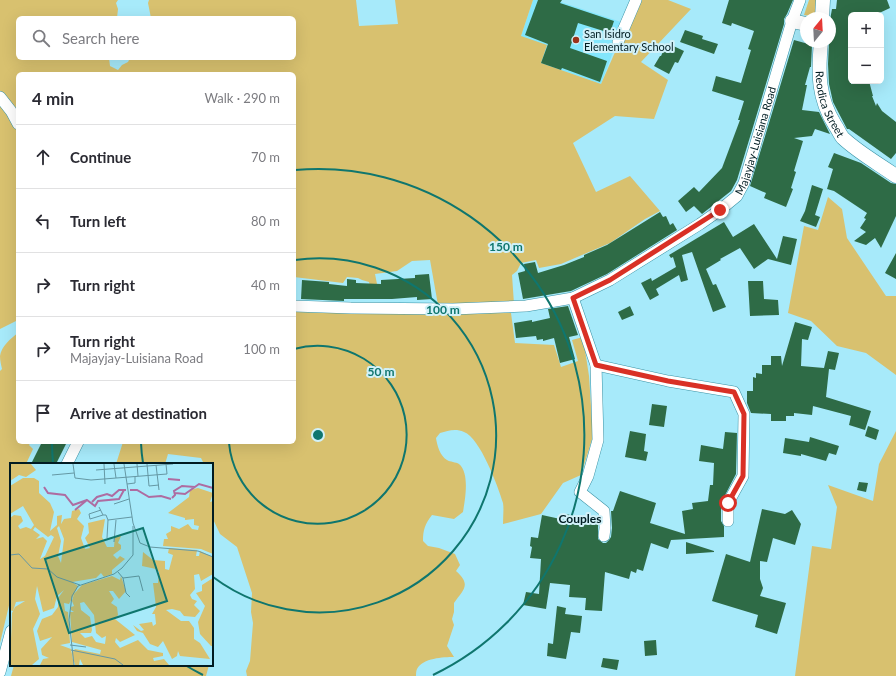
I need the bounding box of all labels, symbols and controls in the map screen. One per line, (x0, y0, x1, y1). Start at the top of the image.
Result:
north arrow (800, 12, 836, 48)
map controls (848, 12, 884, 84)
button: + (848, 12, 884, 48)
search box (16, 16, 296, 60)
icon: search (30, 27, 52, 49)
place label: San Isidro Elementary School (584, 27, 674, 53)
text: Search here (62, 29, 139, 47)
marker: San Isidro Elementary School (571, 35, 581, 45)
button: − (848, 48, 884, 84)
street label: Reodica Street (813, 71, 848, 139)
street label: Majayjay-Luisiana Road (732, 85, 778, 197)
text: 4 min (32, 88, 74, 109)
text: Walk · 290 m (204, 90, 280, 106)
icon: ahead (32, 146, 54, 168)
text: Continue (70, 148, 131, 166)
text: 70 m (251, 149, 280, 165)
route end (711, 201, 729, 219)
icon: left (32, 210, 54, 232)
text: Turn left (70, 212, 126, 230)
text: 80 m (251, 213, 280, 229)
text: 150 m (489, 239, 523, 254)
icon: right (32, 274, 54, 296)
text: Turn right (70, 276, 135, 294)
text: 40 m (251, 277, 280, 293)
text: 100 m (426, 302, 460, 317)
text: Turn right (70, 332, 135, 350)
icon: right (32, 338, 54, 360)
text: 100 m (243, 341, 280, 357)
text: Majayjay-Luisiana Road (70, 350, 203, 366)
text: 50 m (368, 364, 394, 379)
icon: arrive (32, 402, 54, 424)
text: Arrive at destination (70, 404, 207, 422)
centre of rings (311, 428, 325, 442)
inset map (10, 463, 213, 666)
route start (719, 494, 737, 512)
district label: Couples (559, 511, 601, 526)

